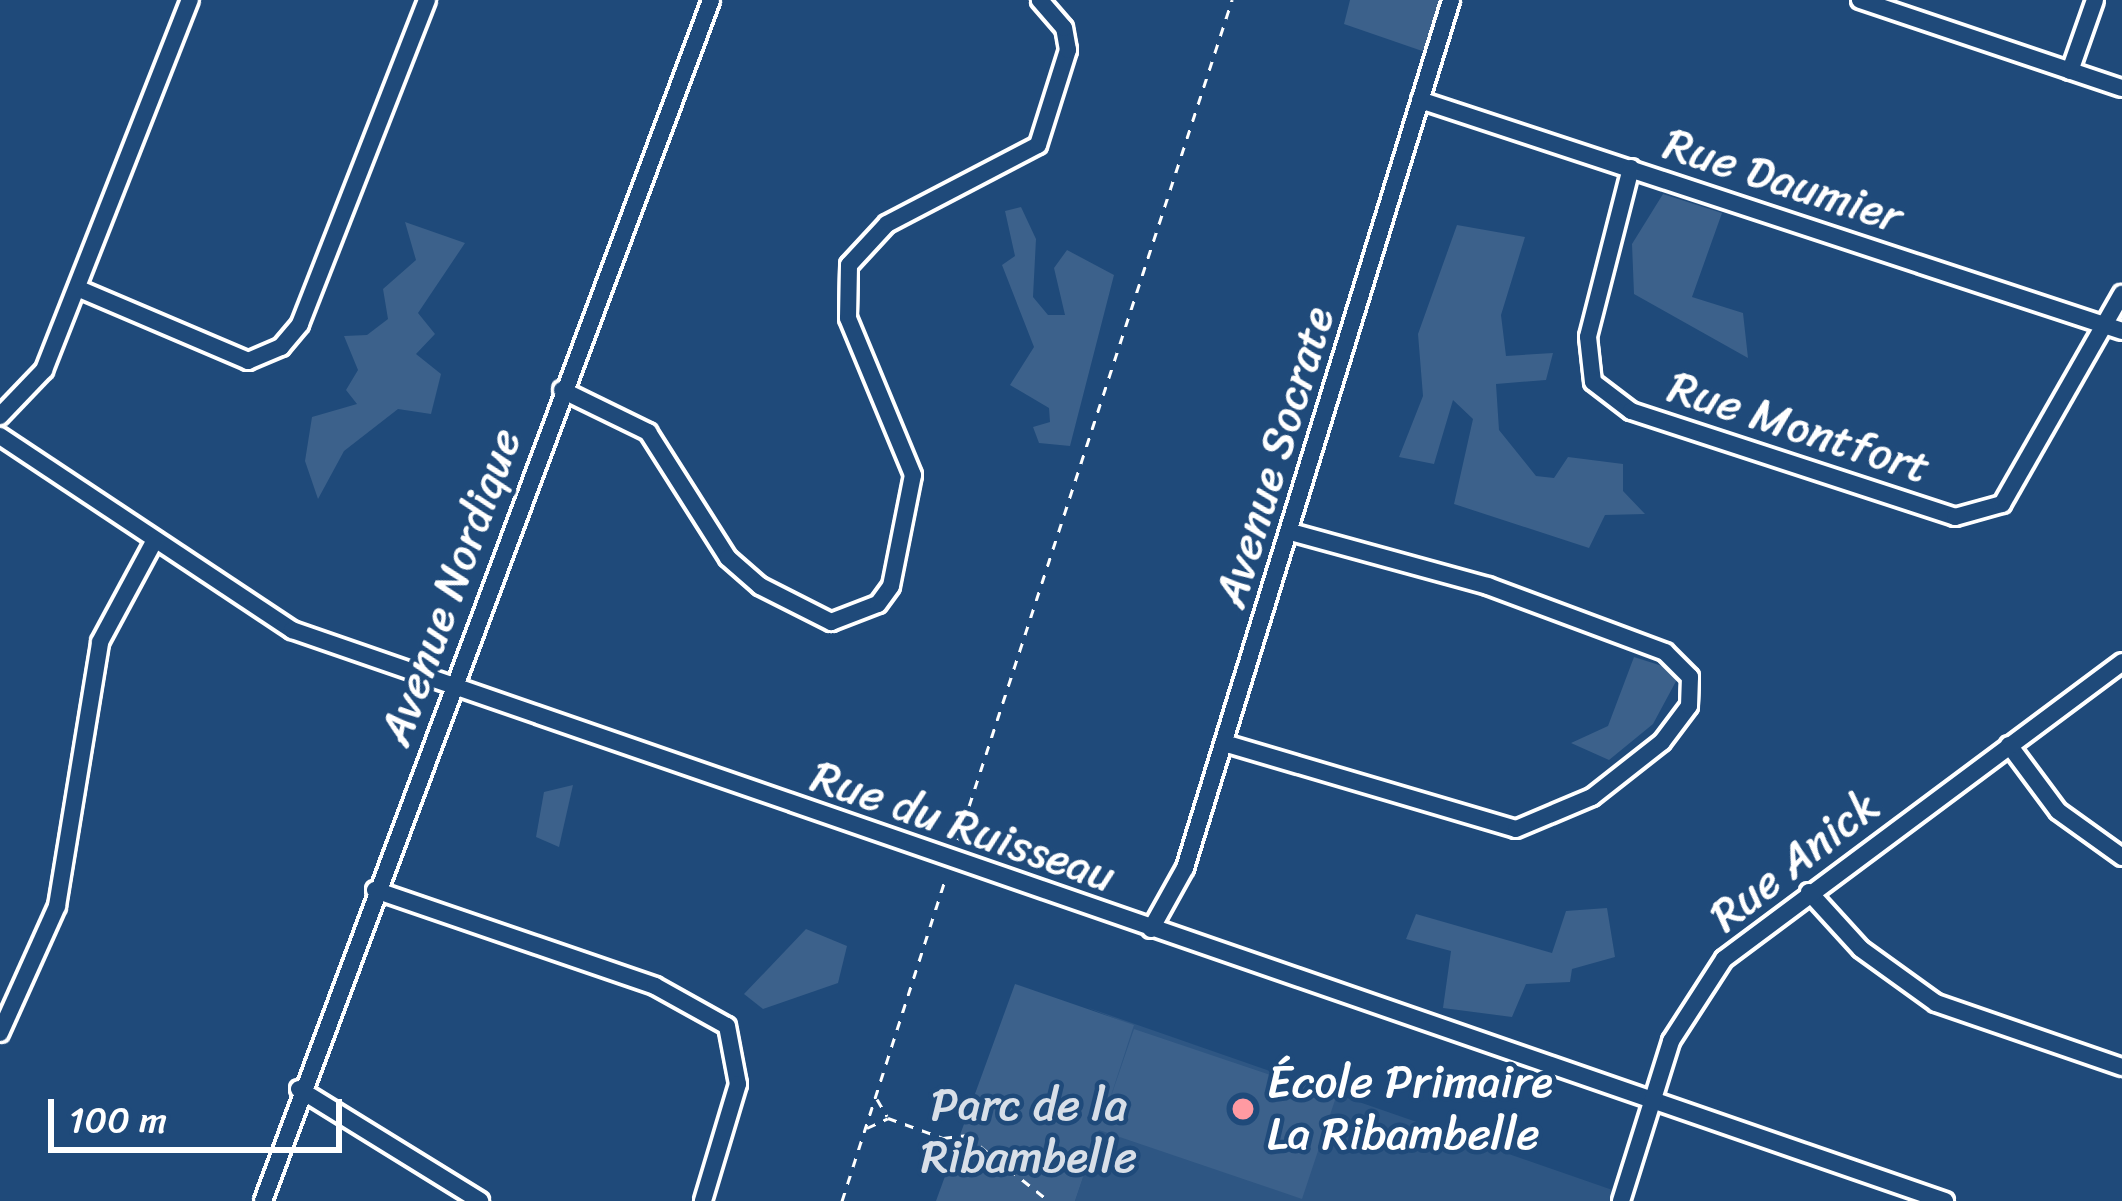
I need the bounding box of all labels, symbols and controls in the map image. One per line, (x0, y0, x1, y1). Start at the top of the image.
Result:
street label: Rue Daumier (1657, 117, 1909, 245)
street label: Avenue Socrate (1204, 301, 1346, 613)
street label: Rue Montfort (1662, 361, 1936, 495)
street label: Avenue Nordique (369, 421, 533, 753)
street label: Rue du Ruisseau (803, 749, 1123, 905)
street label: Rue Anick (1700, 779, 1890, 943)
place label: École Primaire La Ribambelle (1267, 1056, 1554, 1162)
scale bar (54, 1075, 348, 1149)
park label: Parc de la Ribambelle (921, 1079, 1137, 1185)
text: 100 m (69, 1088, 167, 1152)
marker: École Primaire La Ribambelle (1230, 1096, 1256, 1122)

